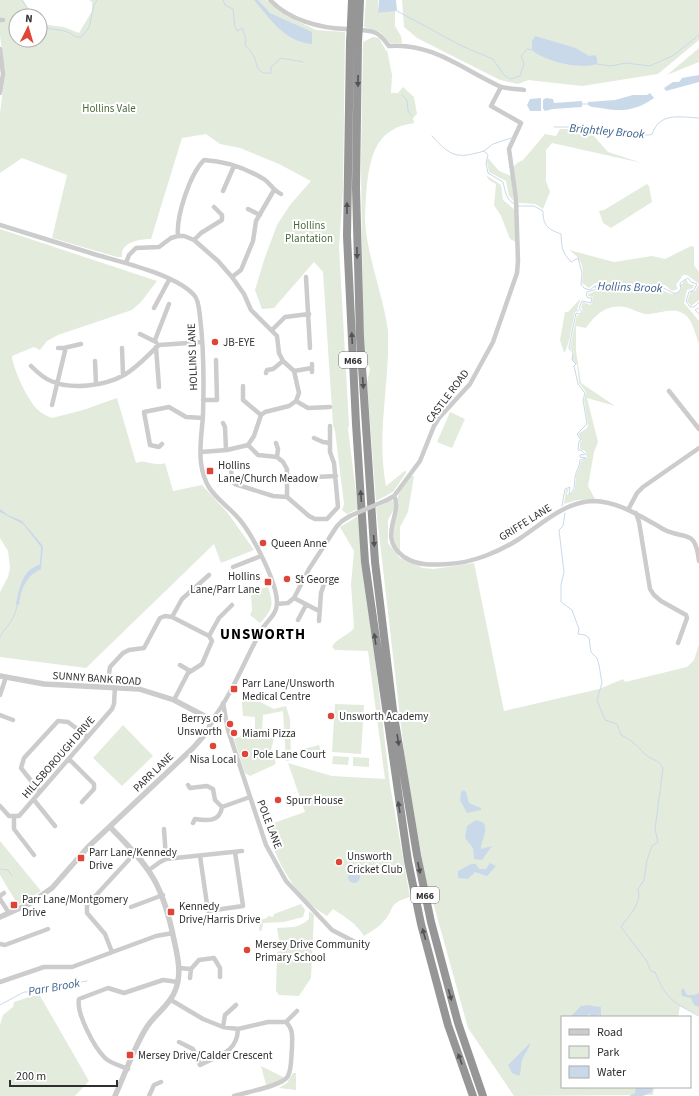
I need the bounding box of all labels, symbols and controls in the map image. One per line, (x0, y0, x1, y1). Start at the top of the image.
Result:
north arrow (8, 8, 48, 48)
text: N (25, 11, 33, 26)
one-way arrow (354, 75, 361, 87)
park label: Hollins Vale (82, 101, 136, 116)
water label: Brightley Brook (569, 120, 646, 143)
one-way arrow (344, 201, 350, 214)
park label: Hollins Plantation (285, 218, 333, 246)
one-way arrow (354, 247, 360, 260)
water label: Hollins Brook (597, 278, 663, 297)
street label: HOLLINS LANE (184, 323, 201, 391)
one-way arrow (349, 331, 355, 344)
place label: JB-EYE (223, 335, 255, 350)
marker: JB-EYE (210, 337, 220, 347)
road number: M66 (339, 352, 367, 368)
street label: CASTLE ROAD (422, 366, 473, 426)
one-way arrow (359, 377, 366, 389)
place label: Hollins Lane/Church Meadow (218, 458, 318, 486)
marker: Hollins Lane/Church Meadow (205, 466, 215, 476)
one-way arrow (357, 490, 364, 502)
street label: GRIFFE LANE (496, 500, 554, 544)
one-way arrow (370, 535, 377, 547)
place label: Queen Anne (271, 536, 327, 551)
marker: Queen Anne (258, 538, 268, 548)
place label: Hollins Lane/Parr Lane (190, 569, 261, 597)
place label: St George (295, 572, 340, 587)
marker: St George (282, 574, 292, 584)
marker: Hollins Lane/Parr Lane (263, 577, 273, 587)
district label: UNSWORTH (220, 624, 306, 645)
one-way arrow (372, 633, 378, 645)
street label: SUNNY BANK ROAD (52, 668, 142, 689)
place label: Parr Lane/Unsworth Medical Centre (242, 676, 334, 704)
marker: Parr Lane/Unsworth Medical Centre (229, 684, 239, 694)
place label: Unsworth Academy (339, 709, 429, 724)
place label: Berrys of Unsworth (177, 711, 223, 739)
marker: Unsworth Academy (326, 711, 336, 721)
street label: HILLSBOROUGH DRIVE (18, 713, 98, 802)
marker: Berrys of Unsworth (225, 719, 235, 729)
place label: Miami Pizza (242, 726, 296, 741)
marker: Miami Pizza (229, 728, 239, 738)
one-way arrow (395, 734, 401, 746)
marker: Nisa Local (208, 741, 218, 751)
place label: Pole Lane Court (253, 747, 326, 762)
street label: PARR LANE (130, 749, 177, 795)
marker: Pole Lane Court (240, 749, 250, 759)
place label: Nisa Local (190, 752, 236, 767)
place label: Spurr House (286, 793, 344, 808)
marker: Spurr House (273, 795, 283, 805)
street label: POLE LANE (253, 798, 286, 851)
one-way arrow (396, 801, 402, 813)
place label: Parr Lane/Kennedy Drive (89, 845, 177, 873)
place label: Unsworth Cricket Club (347, 849, 402, 877)
marker: Parr Lane/Kennedy Drive (76, 853, 86, 863)
marker: Unsworth Cricket Club (334, 857, 344, 867)
one-way arrow (417, 862, 423, 874)
road number: M66 (411, 887, 439, 903)
place label: Parr Lane/Montgomery Drive (22, 892, 128, 920)
place label: Kennedy Drive/Harris Drive (179, 899, 261, 927)
marker: Parr Lane/Montgomery Drive (9, 900, 19, 910)
marker: Kennedy Drive/Harris Drive (166, 907, 176, 917)
one-way arrow (421, 928, 427, 940)
place label: Mersey Drive Community Primary School (255, 937, 370, 965)
marker: Mersey Drive Community Primary School (242, 945, 252, 955)
water label: Parr Brook (27, 975, 82, 1000)
one-way arrow (447, 989, 453, 1001)
legend (561, 1016, 691, 1088)
text: Road (597, 1024, 623, 1041)
text: Park (597, 1044, 619, 1061)
place label: Mersey Drive/Calder Crescent (138, 1048, 273, 1063)
marker: Mersey Drive/Calder Crescent (125, 1050, 135, 1060)
one-way arrow (457, 1053, 463, 1065)
scale bar (10, 1062, 117, 1088)
text: Water (597, 1064, 627, 1081)
text: 200 m (16, 1068, 46, 1085)

